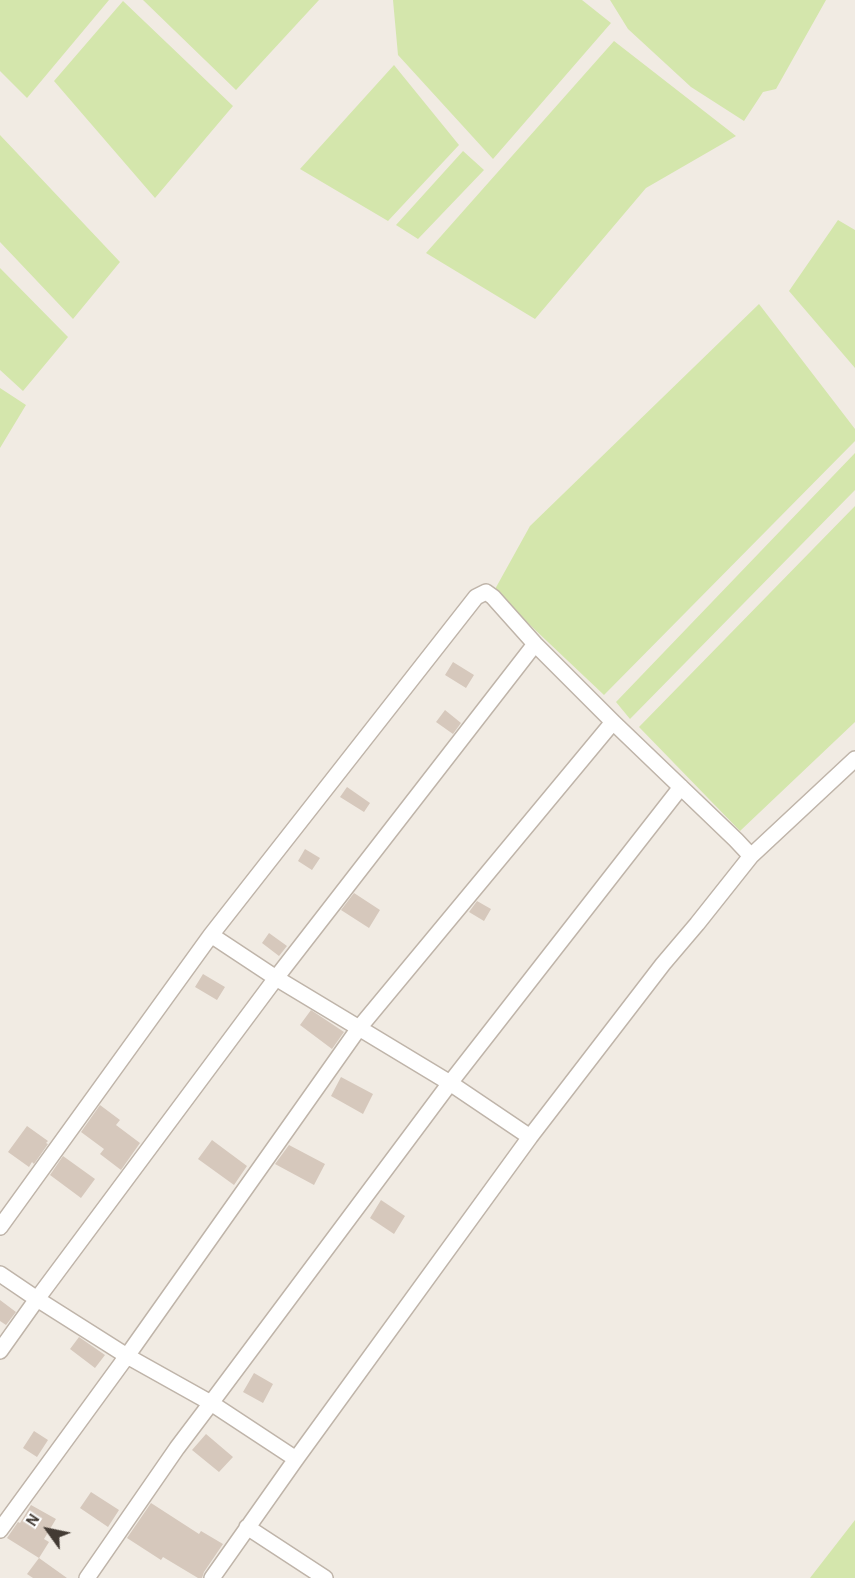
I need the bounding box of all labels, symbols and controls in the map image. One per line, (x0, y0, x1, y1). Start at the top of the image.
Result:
north arrow (18, 1500, 78, 1560)
text: N (23, 1511, 43, 1529)

